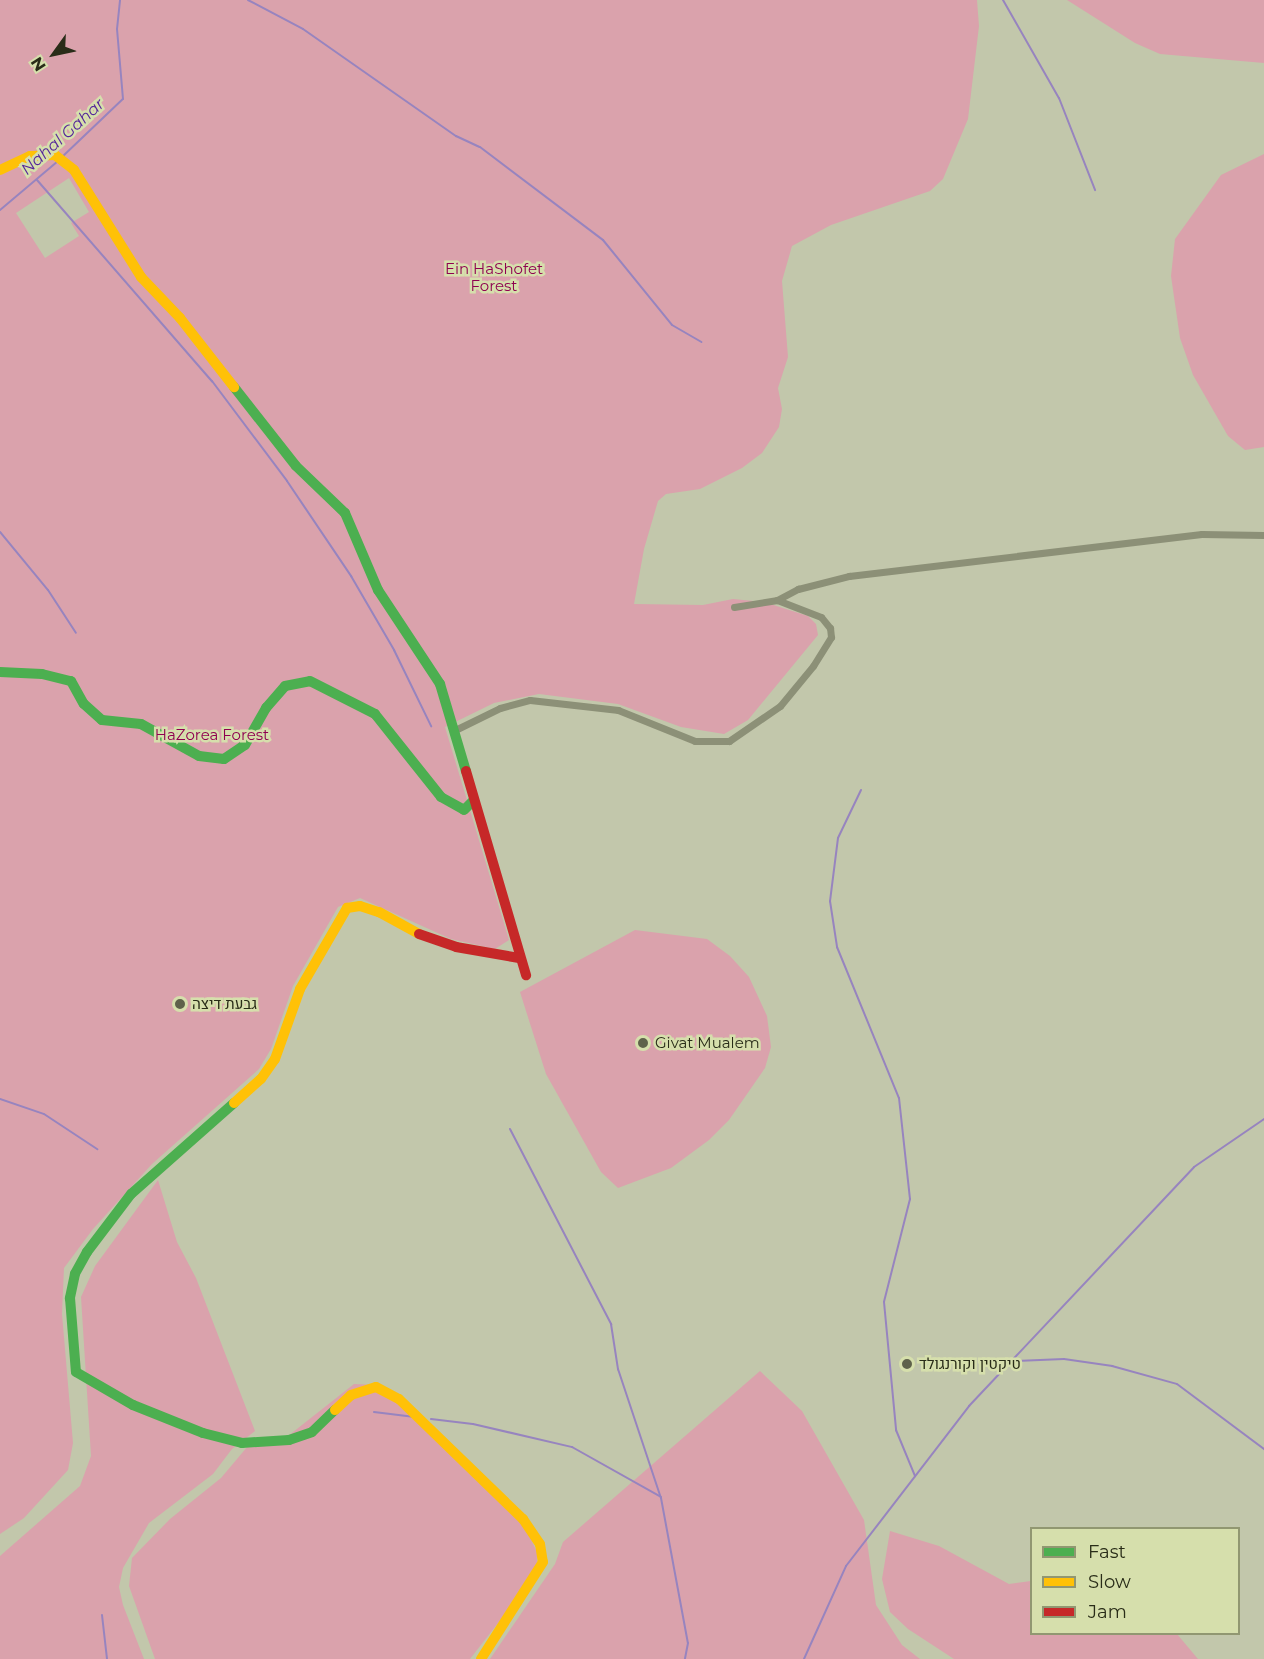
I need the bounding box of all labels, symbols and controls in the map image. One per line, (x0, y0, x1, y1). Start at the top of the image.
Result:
north arrow (24, 24, 84, 84)
text: N (27, 53, 50, 75)
water label: Nahal Gahar (17, 95, 109, 179)
park label: Ein HaShofet Forest (445, 259, 543, 294)
park label: HaZorea Forest (155, 726, 269, 744)
place label: גבעת דיצה (192, 995, 257, 1013)
marker: גבעת דיצה (173, 997, 187, 1011)
place label: Givat Mualem (655, 1034, 760, 1052)
marker: Givat Mualem (636, 1036, 650, 1050)
place label: טיקטין וקורנגולד (919, 1355, 1021, 1373)
marker: טיקטין וקורנגולד (900, 1357, 914, 1371)
legend (1030, 1527, 1240, 1635)
text: Fast (1088, 1541, 1126, 1563)
text: Slow (1088, 1571, 1131, 1593)
text: Jam (1088, 1601, 1127, 1623)

